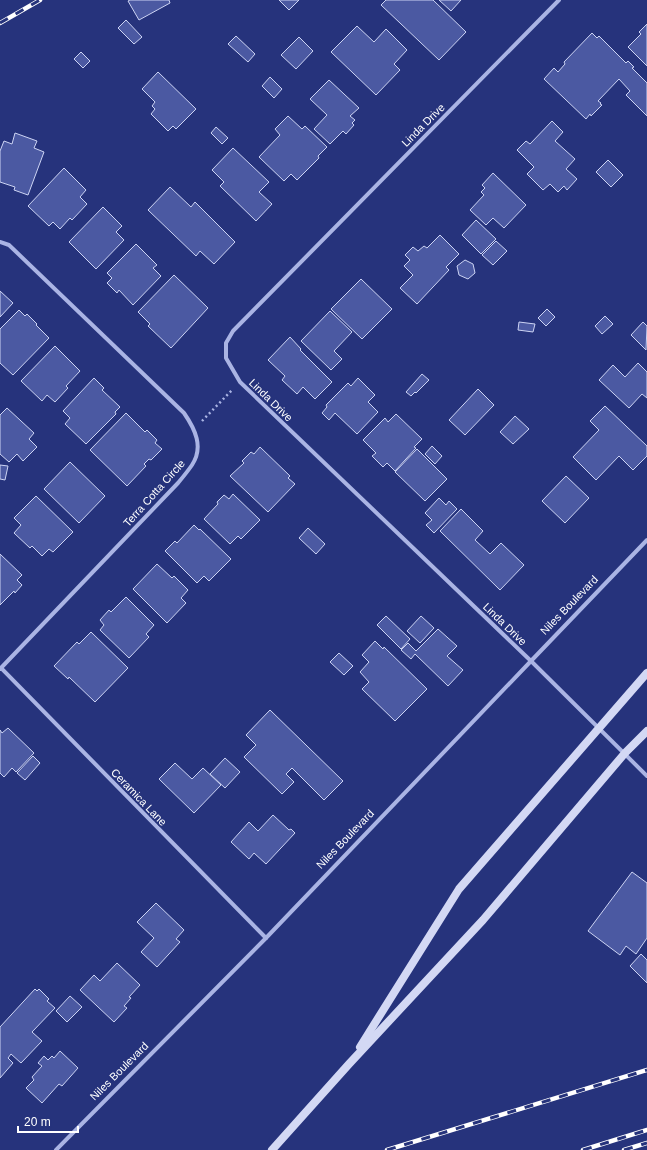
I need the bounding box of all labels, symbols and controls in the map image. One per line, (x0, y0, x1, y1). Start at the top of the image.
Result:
street label: Linda Drive (399, 101, 447, 149)
street label: Linda Drive (247, 376, 295, 424)
street label: Terra Cotta Circle (121, 457, 187, 529)
street label: Niles Boulevard (538, 573, 600, 637)
street label: Linda Drive (481, 600, 529, 648)
street label: Ceramica Lane (109, 766, 169, 828)
street label: Niles Boulevard (314, 807, 376, 871)
street label: Niles Boulevard (88, 1040, 150, 1102)
scale bar (18, 1108, 78, 1134)
text: 20 m (24, 1115, 51, 1129)

